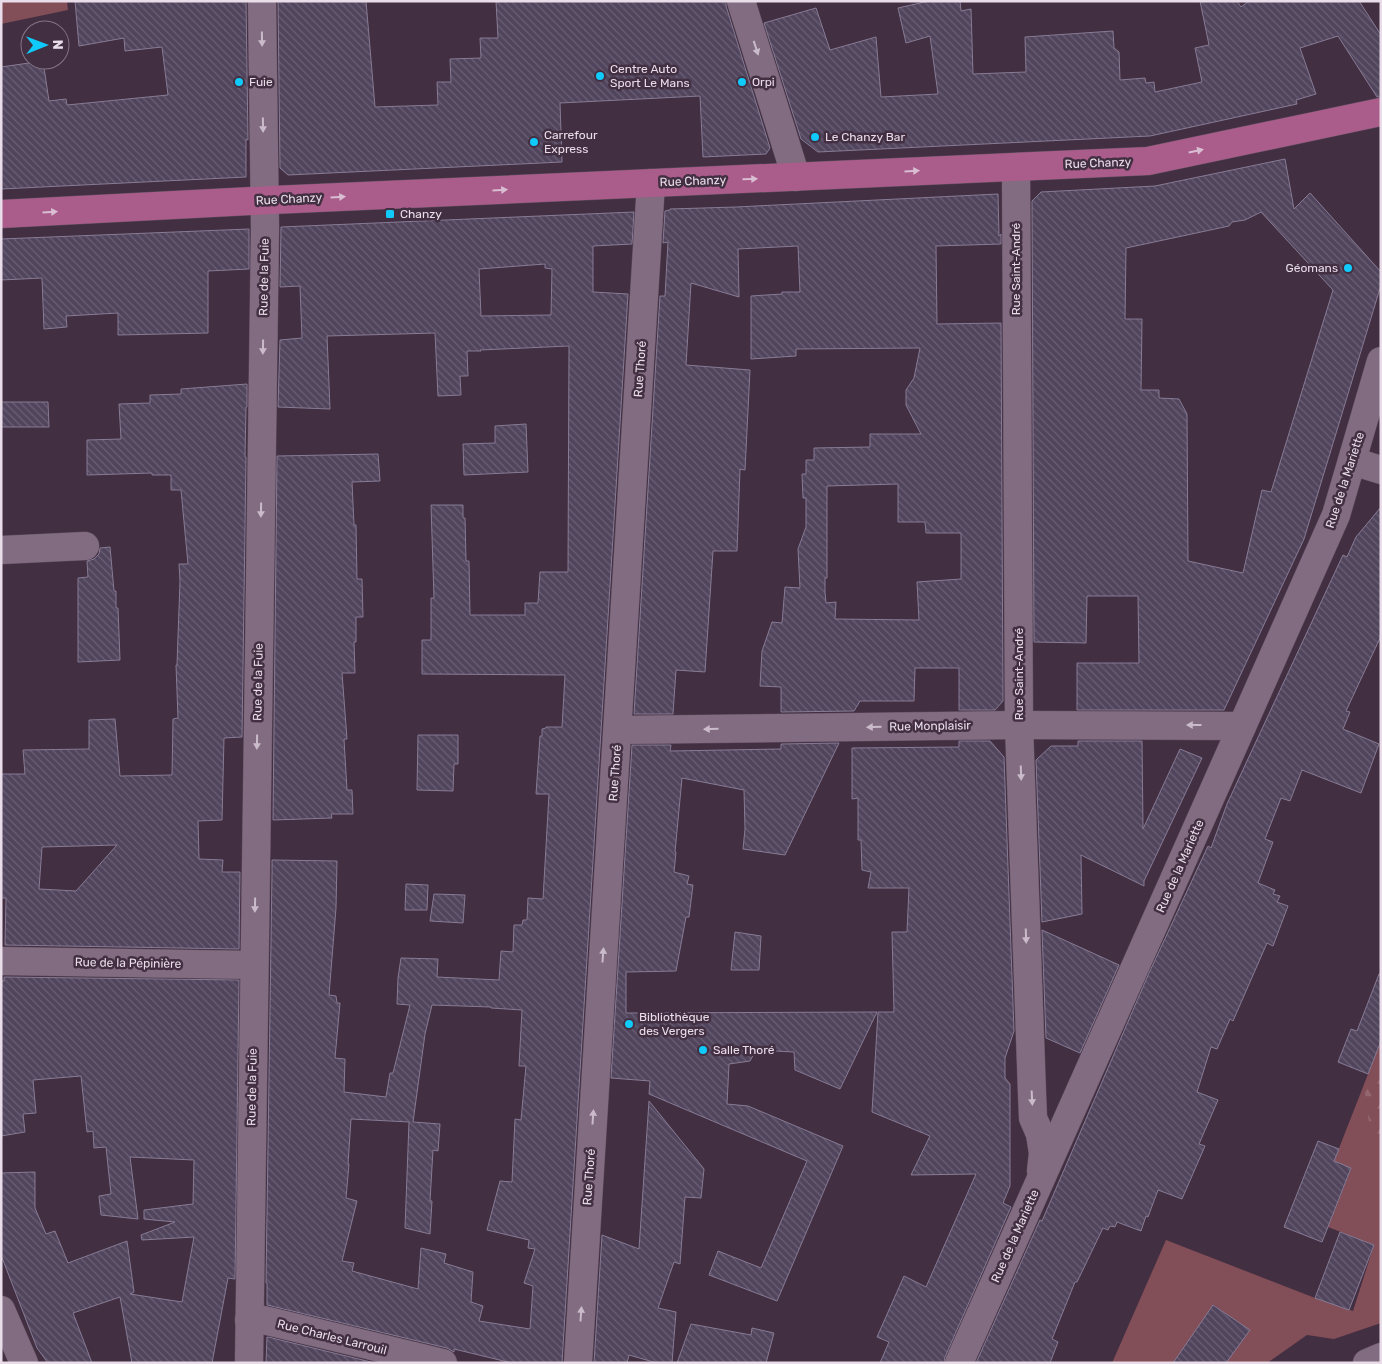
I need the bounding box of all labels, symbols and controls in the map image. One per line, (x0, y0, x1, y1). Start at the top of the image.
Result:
north arrow (20, 20, 70, 70)
one-way arrow (258, 31, 266, 47)
text: N (49, 40, 66, 50)
one-way arrow (752, 40, 760, 55)
place label: Centre Auto Sport Le Mans (610, 62, 690, 90)
marker: Centre Auto Sport Le Mans (594, 70, 606, 82)
place label: Fuie (249, 75, 273, 89)
place label: Orpi (752, 75, 775, 89)
marker: Fuie (233, 76, 245, 88)
marker: Orpi (736, 76, 748, 88)
one-way arrow (259, 117, 267, 133)
place label: Carrefour Express (544, 128, 598, 156)
place label: Le Chanzy Bar (825, 130, 905, 144)
marker: Le Chanzy Bar (809, 131, 821, 143)
marker: Carrefour Express (528, 136, 540, 148)
one-way arrow (1188, 147, 1203, 155)
street label: Rue Chanzy (1064, 155, 1132, 171)
one-way arrow (905, 167, 921, 175)
street label: Rue Chanzy (659, 173, 727, 189)
one-way arrow (742, 174, 758, 182)
one-way arrow (492, 185, 508, 193)
street label: Rue Chanzy (255, 190, 323, 208)
one-way arrow (330, 192, 346, 200)
one-way arrow (42, 207, 58, 215)
place label: Chanzy (400, 207, 442, 221)
marker: Chanzy (384, 208, 396, 220)
street label: Rue Saint-André (1009, 222, 1023, 315)
street label: Rue de la Fuie (256, 238, 272, 316)
place label: Géomans (1286, 261, 1338, 275)
marker: Géomans (1342, 262, 1354, 274)
one-way arrow (259, 340, 267, 356)
street label: Rue Thoré (631, 340, 649, 398)
street label: Rue de la Mariette (1323, 430, 1367, 530)
one-way arrow (257, 502, 265, 518)
street label: Rue Saint-André (1012, 627, 1026, 720)
street label: Rue de la Fuie (250, 643, 266, 721)
street label: Rue Monplaisir (889, 718, 971, 734)
one-way arrow (1185, 721, 1201, 729)
one-way arrow (865, 723, 881, 731)
one-way arrow (703, 725, 719, 733)
one-way arrow (253, 735, 261, 751)
street label: Rue Thoré (606, 744, 624, 802)
one-way arrow (1017, 766, 1025, 782)
street label: Rue de la Mariette (1153, 817, 1207, 915)
one-way arrow (251, 897, 259, 913)
one-way arrow (1023, 928, 1031, 944)
one-way arrow (600, 947, 608, 963)
street label: Rue de la Pépinière (75, 955, 182, 971)
place label: Bibliothèque des Vergers (639, 1010, 710, 1038)
marker: Bibliothèque des Vergers (623, 1018, 635, 1030)
place label: Salle Thoré (713, 1043, 775, 1057)
marker: Salle Thoré (697, 1044, 709, 1056)
street label: Rue de la Fuie (244, 1048, 260, 1126)
one-way arrow (1028, 1090, 1036, 1106)
one-way arrow (590, 1109, 598, 1125)
street label: Rue Thoré (580, 1148, 598, 1206)
street label: Rue de la Mariette (988, 1187, 1042, 1285)
one-way arrow (577, 1306, 585, 1322)
street label: Rue Charles Larrouil (276, 1317, 388, 1357)

